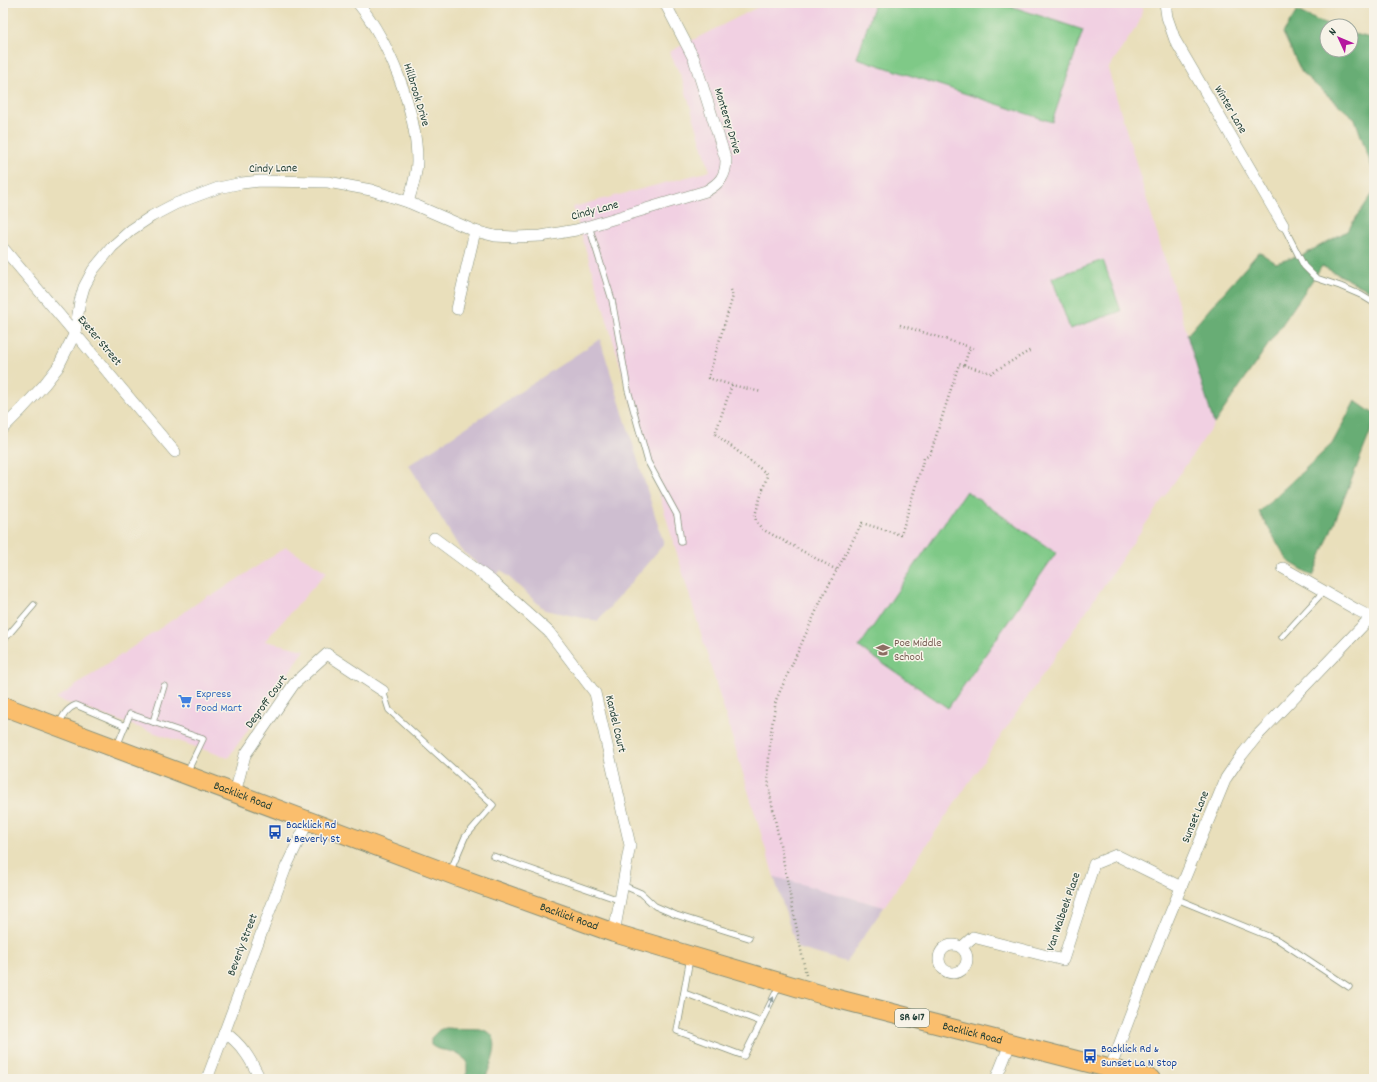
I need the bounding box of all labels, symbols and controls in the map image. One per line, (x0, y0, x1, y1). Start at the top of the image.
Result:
north arrow (1319, 18, 1359, 58)
text: N (1326, 25, 1341, 40)
street label: Hillbrook Drive (398, 61, 434, 129)
street label: Winter Lane (1209, 83, 1251, 137)
street label: Monterey Drive (709, 86, 745, 156)
street label: Cindy Lane (249, 160, 297, 178)
street label: Cindy Lane (569, 197, 621, 225)
street label: Exeter Street (73, 312, 126, 370)
place label: Poe Middle School (894, 635, 941, 666)
school or university icon: Poe Middle School (875, 642, 891, 658)
street label: Degroff Court (242, 671, 293, 732)
place label: Express Food Mart (196, 686, 243, 717)
supermarket icon: Express Food Mart (177, 693, 193, 709)
street label: Kandel Court (600, 694, 630, 755)
street label: Backlick Road (211, 777, 274, 815)
street label: Sunset Lane (1178, 788, 1214, 846)
place label: Backlick Rd & Beverly St (286, 817, 340, 848)
bus stop icon: Backlick Rd & Beverly St (267, 824, 283, 840)
street label: Van Walbeek Place (1043, 870, 1085, 954)
street label: Backlick Road (537, 899, 601, 935)
street label: Beverly Street (223, 911, 263, 979)
one-way arrow (767, 997, 774, 1008)
road number: SR 617 (895, 1009, 929, 1027)
street label: Backlick Road (941, 1018, 1004, 1049)
place label: Backlick Rd & Sunset La N Stop (1101, 1041, 1177, 1072)
bus stop icon: Backlick Rd & Sunset La N Stop (1082, 1048, 1098, 1064)

